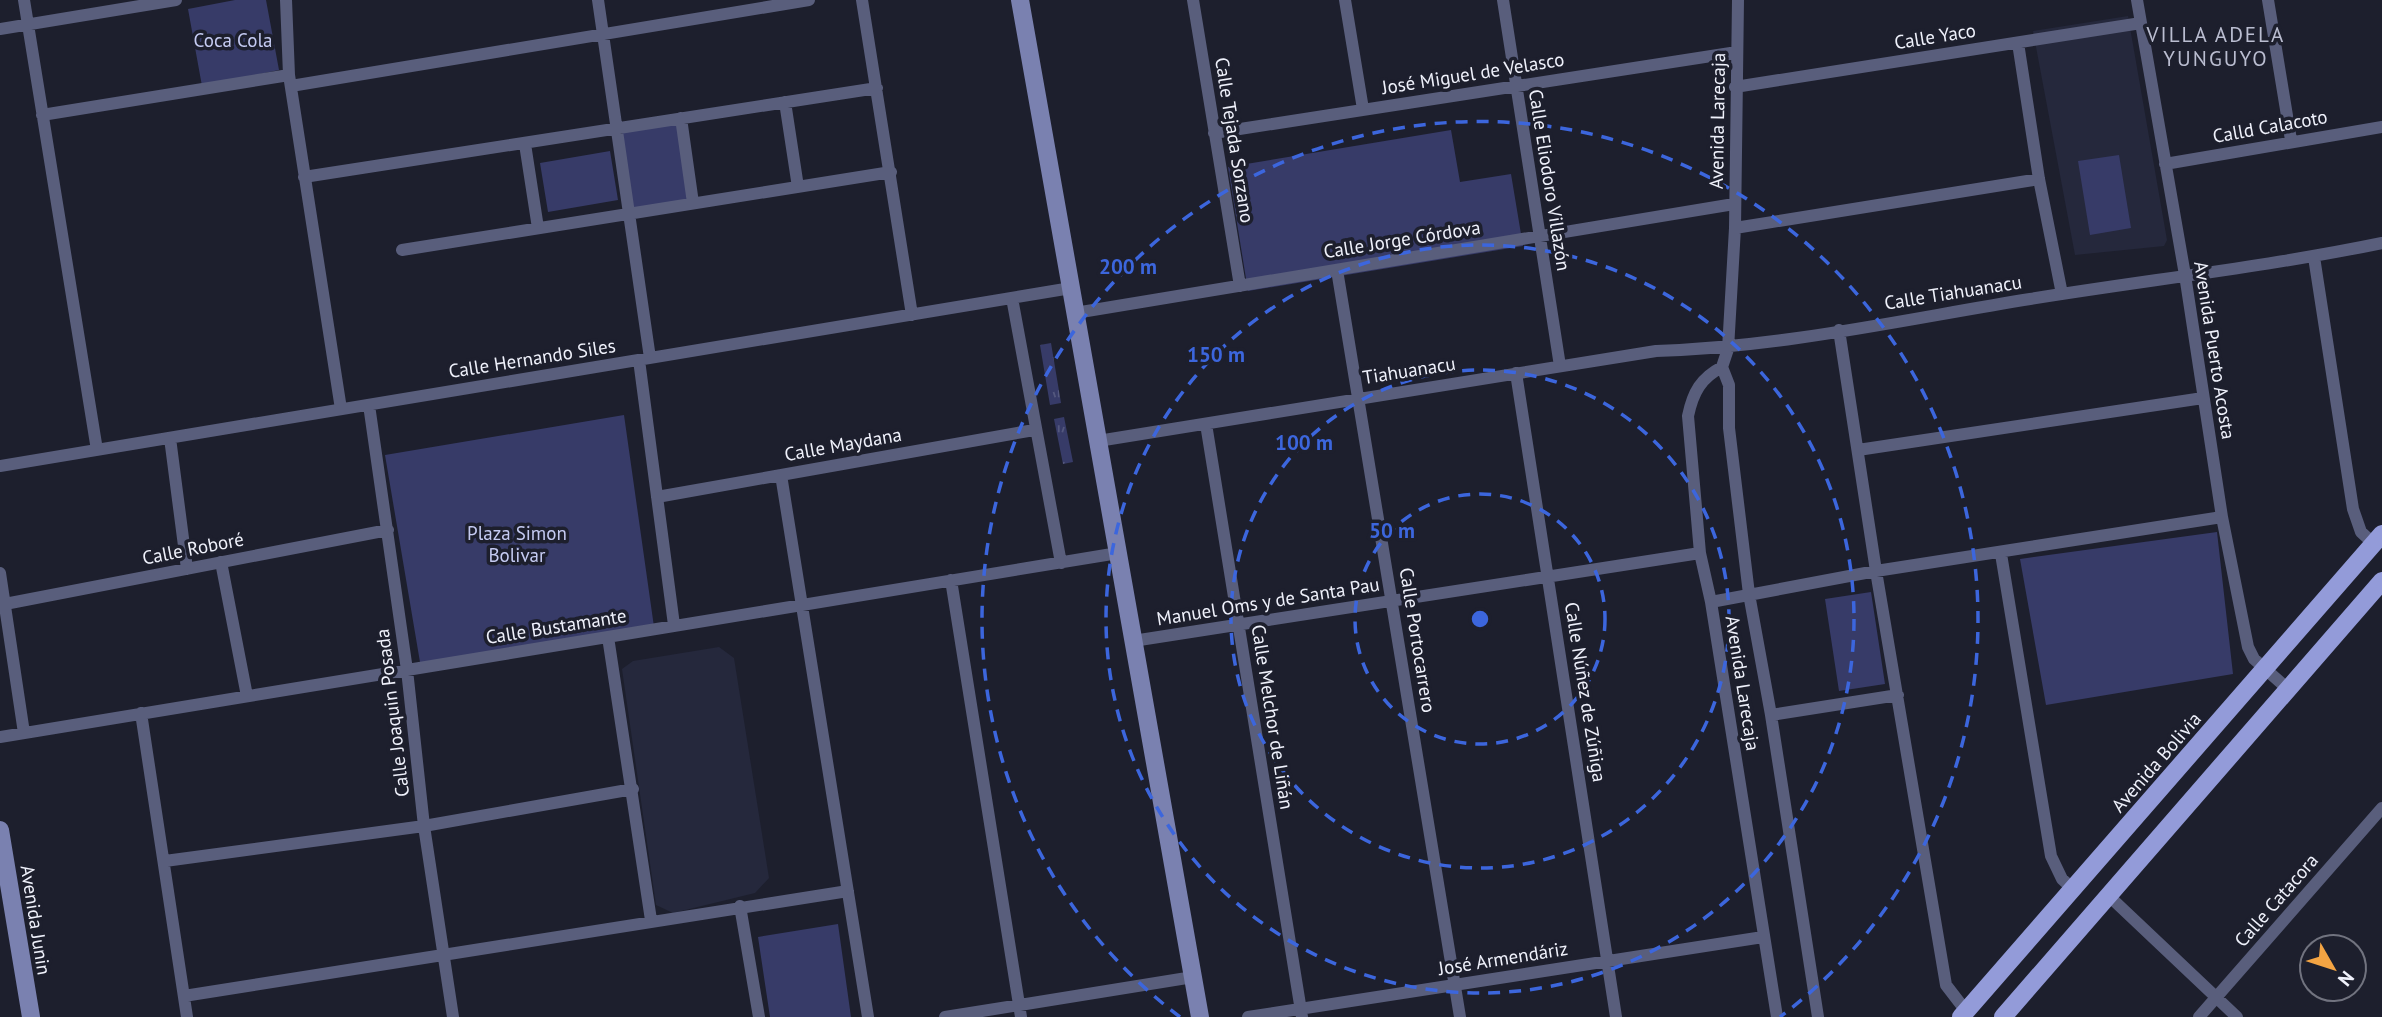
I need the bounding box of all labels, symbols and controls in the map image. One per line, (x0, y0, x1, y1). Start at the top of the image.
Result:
street label: Calle Yaco (1893, 18, 1977, 54)
district label: VILLA ADELA YUNGUYO (2146, 21, 2285, 72)
park label: Coca Cola (194, 28, 272, 52)
street label: José Miguel de Velasco (1379, 47, 1566, 99)
street label: Avenida Larecaja (1704, 53, 1730, 189)
street label: Calle Tejada Sorzano (1210, 55, 1260, 225)
street label: Calle Eliodoro Villazón (1524, 87, 1576, 273)
street label: Calld Calacoto (2211, 104, 2329, 148)
street label: Calle Jorge Córdova (1322, 215, 1482, 263)
text: 200 m (1099, 253, 1157, 280)
street label: Avenida Puerto Acosta (2189, 259, 2241, 441)
street label: Calle Tiahuanacu (1883, 269, 2023, 315)
street label: Calle Hernando Siles (447, 333, 617, 383)
text: 150 m (1187, 341, 1245, 368)
street label: Tiahuanacu (1361, 351, 1457, 389)
street label: Calle Maydana (783, 422, 903, 466)
text: 100 m (1275, 429, 1333, 456)
text: 50 m (1369, 517, 1415, 544)
park label: Plaza Simon Bolivar (467, 521, 567, 567)
street label: Calle Roboré (140, 526, 246, 570)
street label: Calle Portocarrero (1395, 566, 1441, 714)
street label: Manuel Oms y de Santa Pau (1155, 572, 1381, 630)
street label: Calle Núñez de Zúñiga (1560, 600, 1612, 784)
street label: Calle Bustamante (484, 603, 628, 649)
centre of rings (1468, 607, 1492, 631)
street label: Avenida Larecaja (1720, 614, 1766, 752)
street label: Calle Melchor de Liñán (1247, 623, 1299, 811)
street label: Calle Joaquin Posada (370, 628, 414, 798)
street label: Avenida Bolivia (2106, 707, 2206, 817)
street label: Calle Catacora (2229, 848, 2323, 952)
street label: Avenida Junin (15, 863, 57, 977)
north arrow (2298, 933, 2368, 1003)
street label: José Armendáriz (1436, 936, 1569, 980)
text: N (2333, 966, 2359, 991)

